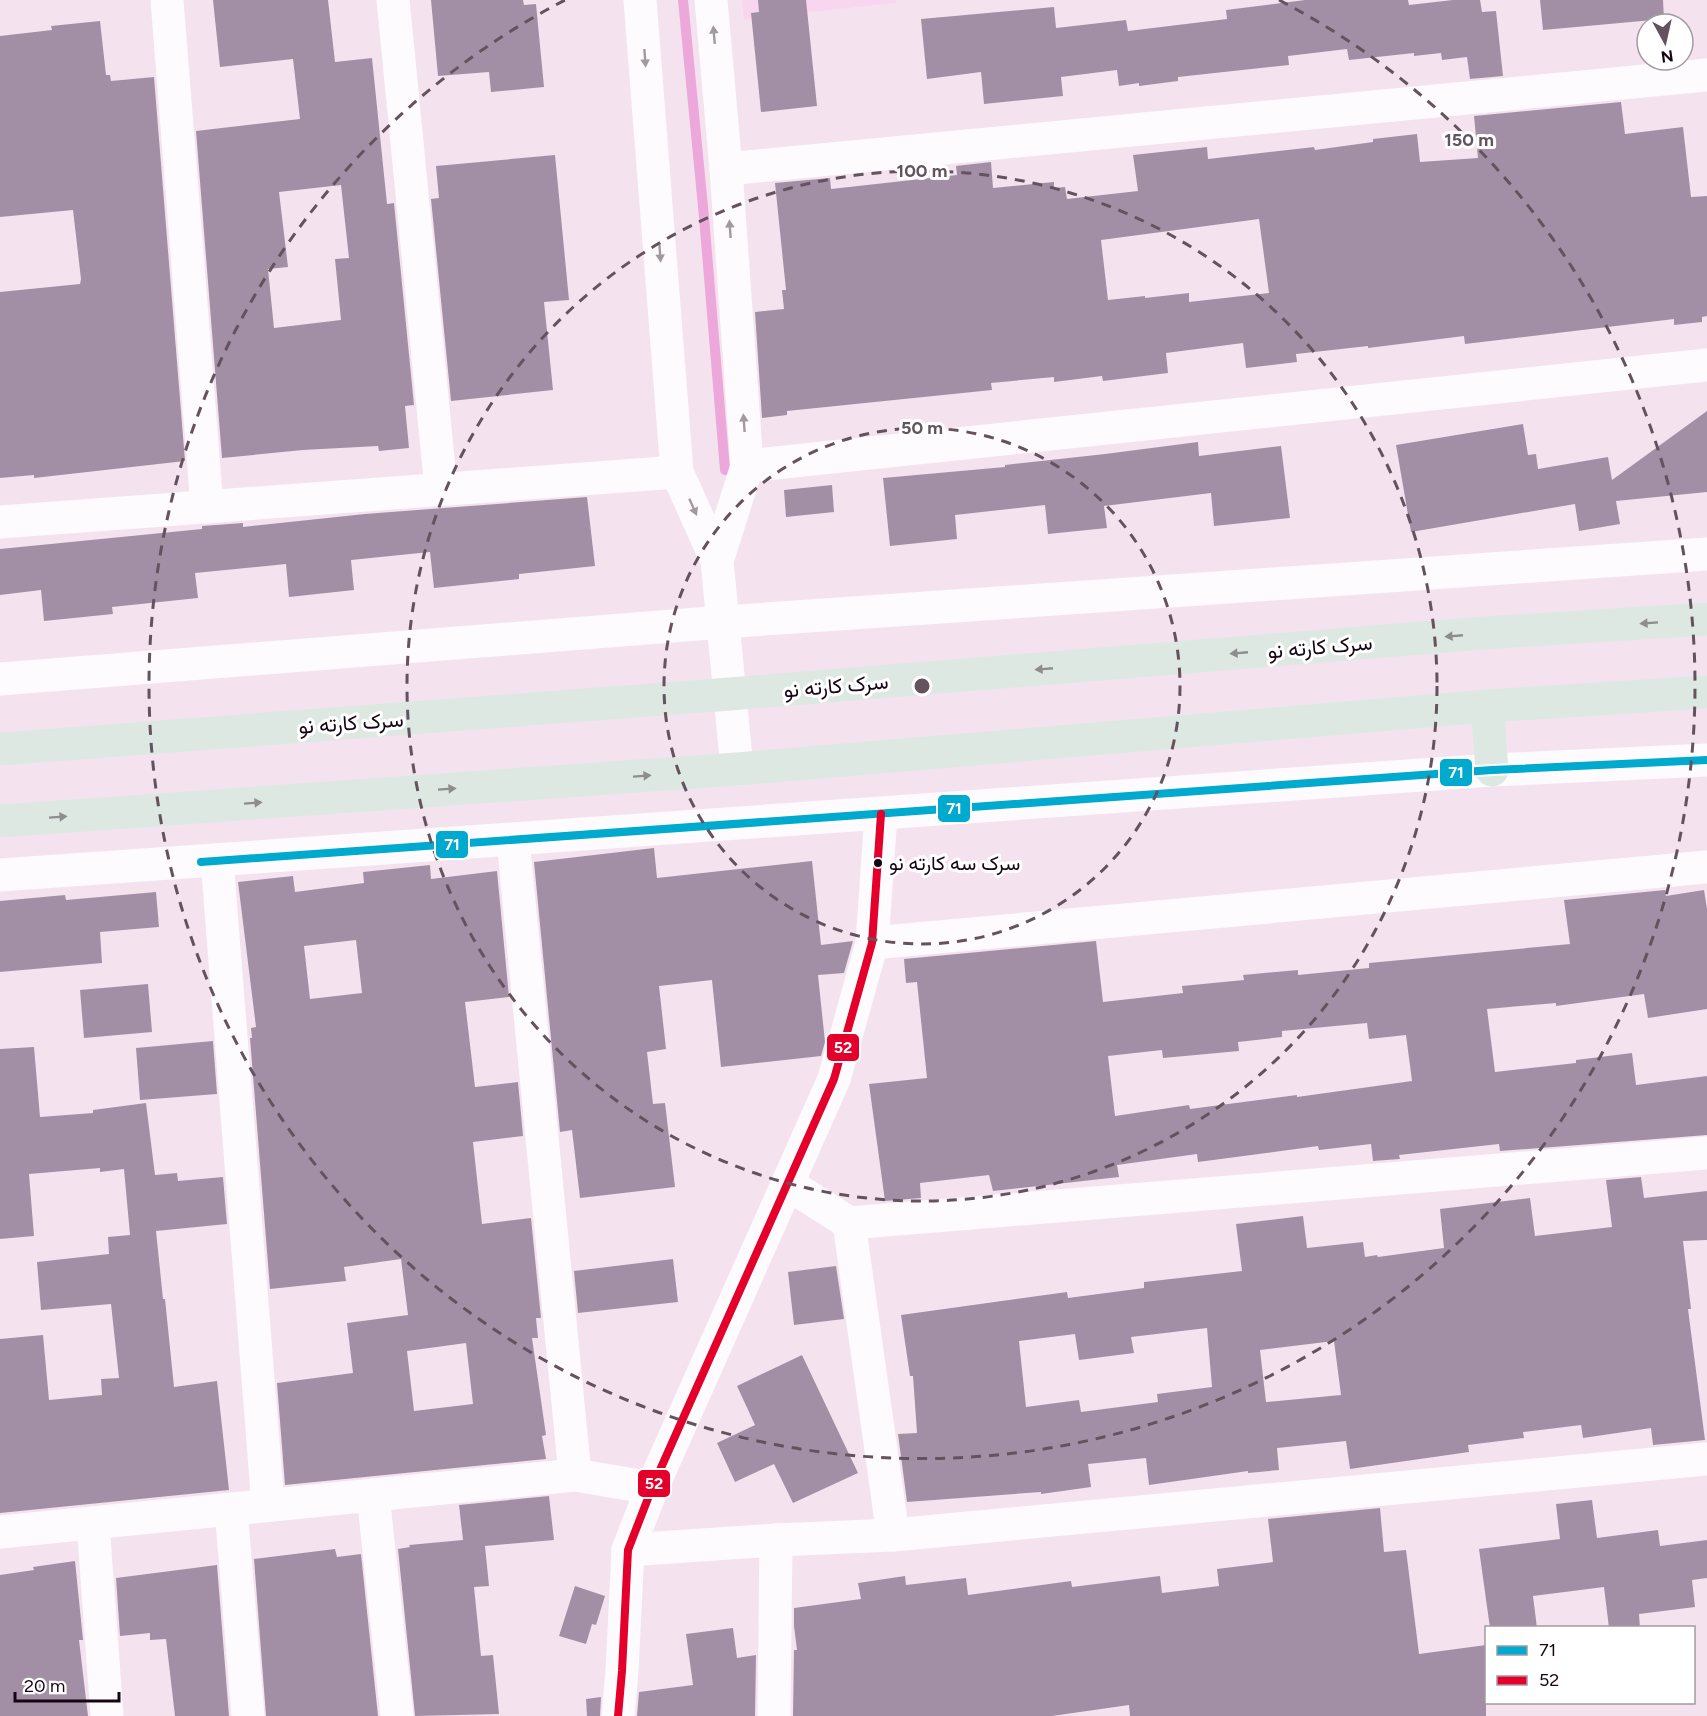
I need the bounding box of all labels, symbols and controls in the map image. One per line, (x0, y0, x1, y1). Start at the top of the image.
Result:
north arrow (1635, 12, 1695, 72)
one-way arrow (709, 25, 719, 44)
text: N (1660, 46, 1674, 67)
one-way arrow (640, 49, 650, 68)
text: 150 m (1444, 129, 1494, 151)
text: 100 m (897, 160, 947, 182)
one-way arrow (725, 219, 735, 238)
one-way arrow (655, 243, 665, 262)
one-way arrow (739, 414, 749, 433)
text: 50 m (901, 417, 943, 439)
one-way arrow (688, 498, 697, 515)
one-way arrow (1639, 618, 1658, 628)
street label: سرک کارته نو (1266, 629, 1374, 665)
one-way arrow (1445, 631, 1464, 641)
one-way arrow (1229, 648, 1248, 658)
one-way arrow (1035, 664, 1054, 674)
street label: سرک کارته نو (782, 668, 890, 704)
centre of rings (912, 676, 932, 696)
street label: سرک کارته نو (298, 706, 404, 740)
line badge: 71 (1439, 758, 1473, 787)
text: 71 (1448, 763, 1464, 782)
one-way arrow (632, 771, 651, 780)
one-way arrow (438, 785, 457, 794)
line badge: 71 (937, 794, 971, 823)
one-way arrow (243, 798, 262, 808)
text: 71 (946, 799, 962, 818)
one-way arrow (49, 812, 68, 822)
line badge: 71 (435, 830, 469, 859)
text: 71 (444, 835, 460, 854)
place label: سرک سه کارته نو (889, 851, 1020, 876)
marker: سرک سه کارته نو (872, 857, 884, 869)
line badge: 52 (826, 1033, 860, 1062)
text: 52 (834, 1038, 852, 1057)
line badge: 52 (637, 1469, 671, 1498)
text: 52 (645, 1474, 663, 1493)
legend (1485, 1626, 1695, 1704)
text: 71 (1539, 1639, 1556, 1661)
scale bar (15, 1665, 118, 1703)
text: 52 (1539, 1669, 1559, 1691)
text: 20 m (24, 1675, 65, 1697)

